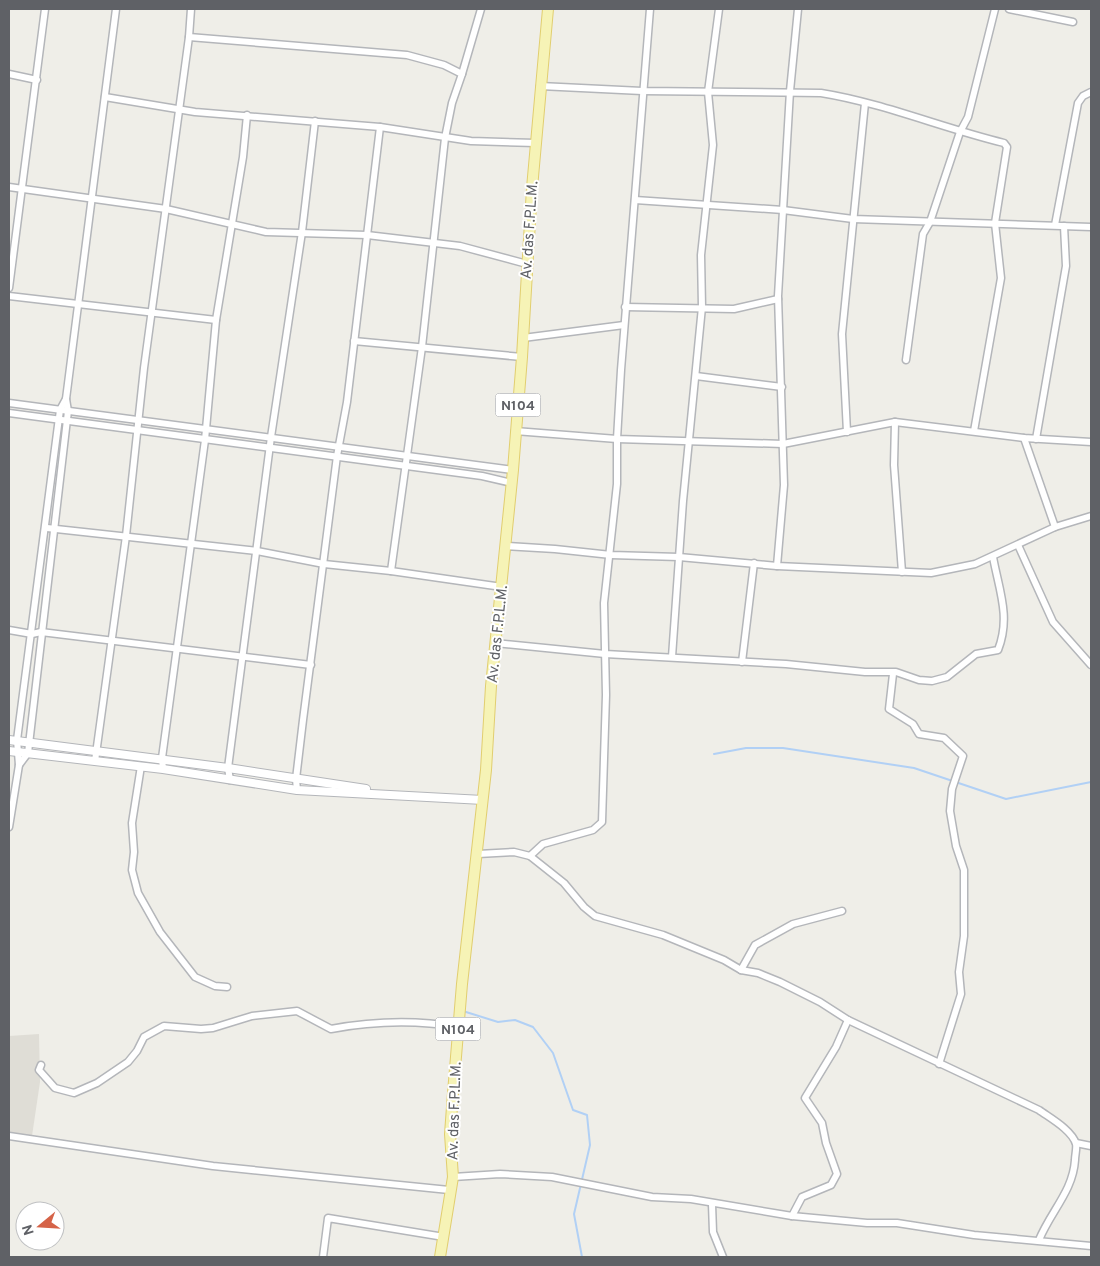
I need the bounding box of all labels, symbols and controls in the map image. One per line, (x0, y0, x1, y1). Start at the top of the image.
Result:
street label: Av. das F.P.L.M. (518, 180, 543, 280)
road number: N104 (496, 394, 540, 416)
street label: Av. das F.P.L.M. (484, 584, 513, 684)
road number: N104 (436, 1018, 480, 1040)
street label: Av. das F.P.L.M. (444, 1061, 467, 1161)
north arrow (15, 1201, 65, 1251)
text: N (19, 1222, 39, 1237)

